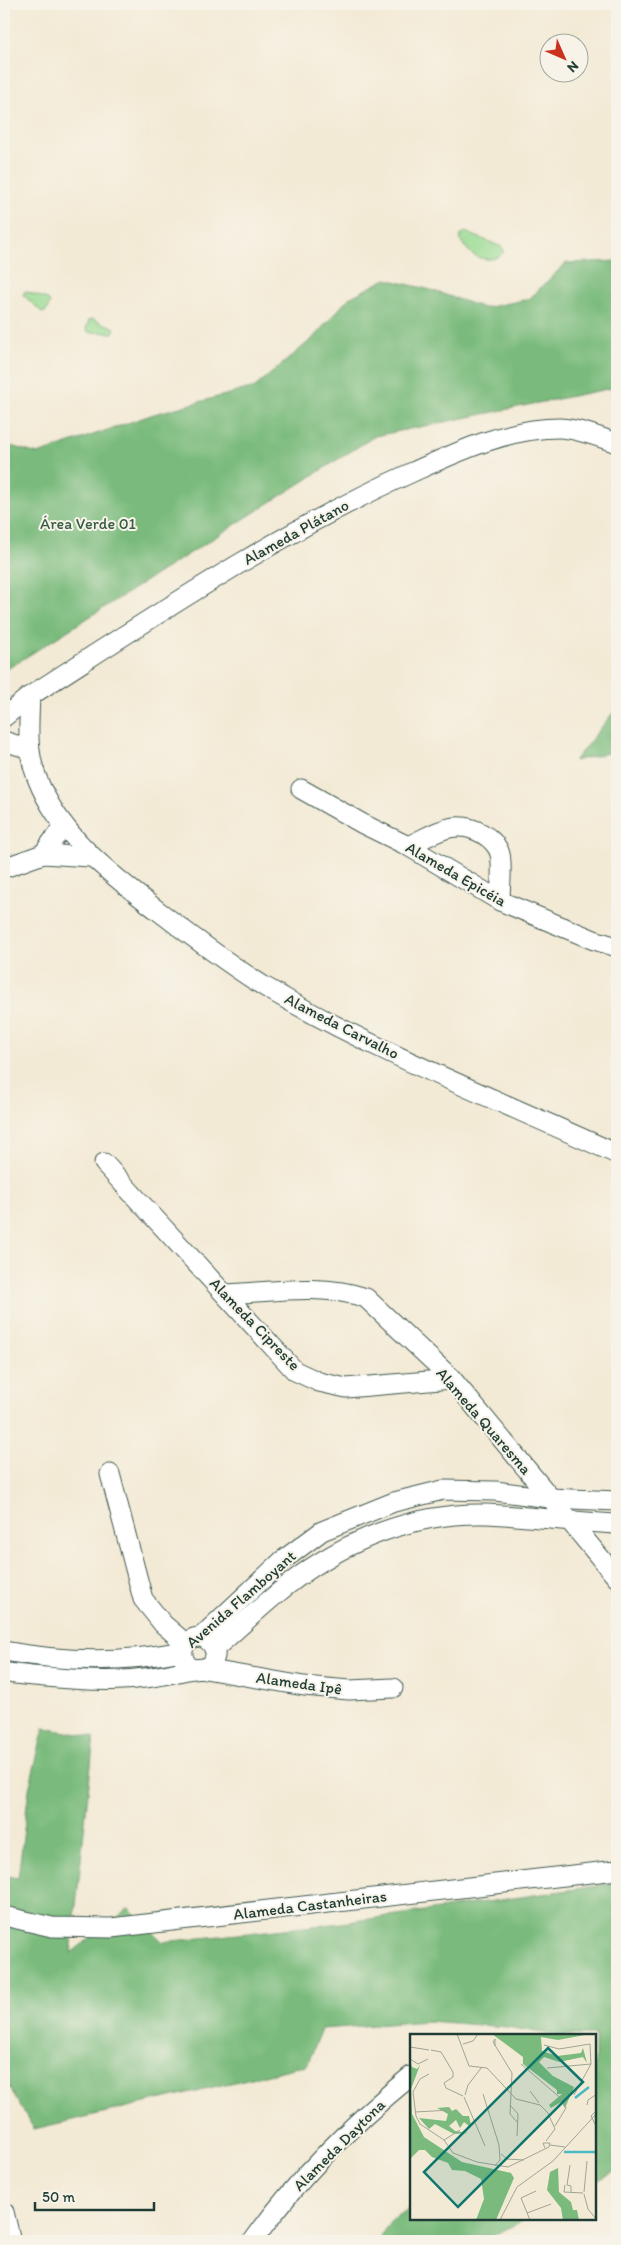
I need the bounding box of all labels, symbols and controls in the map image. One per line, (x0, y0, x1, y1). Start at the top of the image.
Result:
north arrow (538, 32, 588, 82)
text: N (563, 57, 582, 76)
street label: Alameda Plátano (240, 495, 352, 569)
park label: Área Verde 01 (40, 514, 137, 533)
street label: Alameda Epicéia (402, 838, 510, 911)
street label: Alameda Carvalho (282, 989, 402, 1063)
street label: Alameda Cipreste (206, 1274, 304, 1375)
street label: Alameda Quaresma (432, 1364, 536, 1479)
street label: Avenida Flamboyant (182, 1546, 300, 1652)
street label: Alameda Ipê (255, 1668, 343, 1698)
street label: Alameda Castanheiras (232, 1886, 388, 1924)
inset map (410, 2034, 596, 2220)
street label: Alameda Daytona (289, 2095, 389, 2195)
scale bar (35, 2180, 154, 2212)
text: 50 m (42, 2188, 75, 2206)

